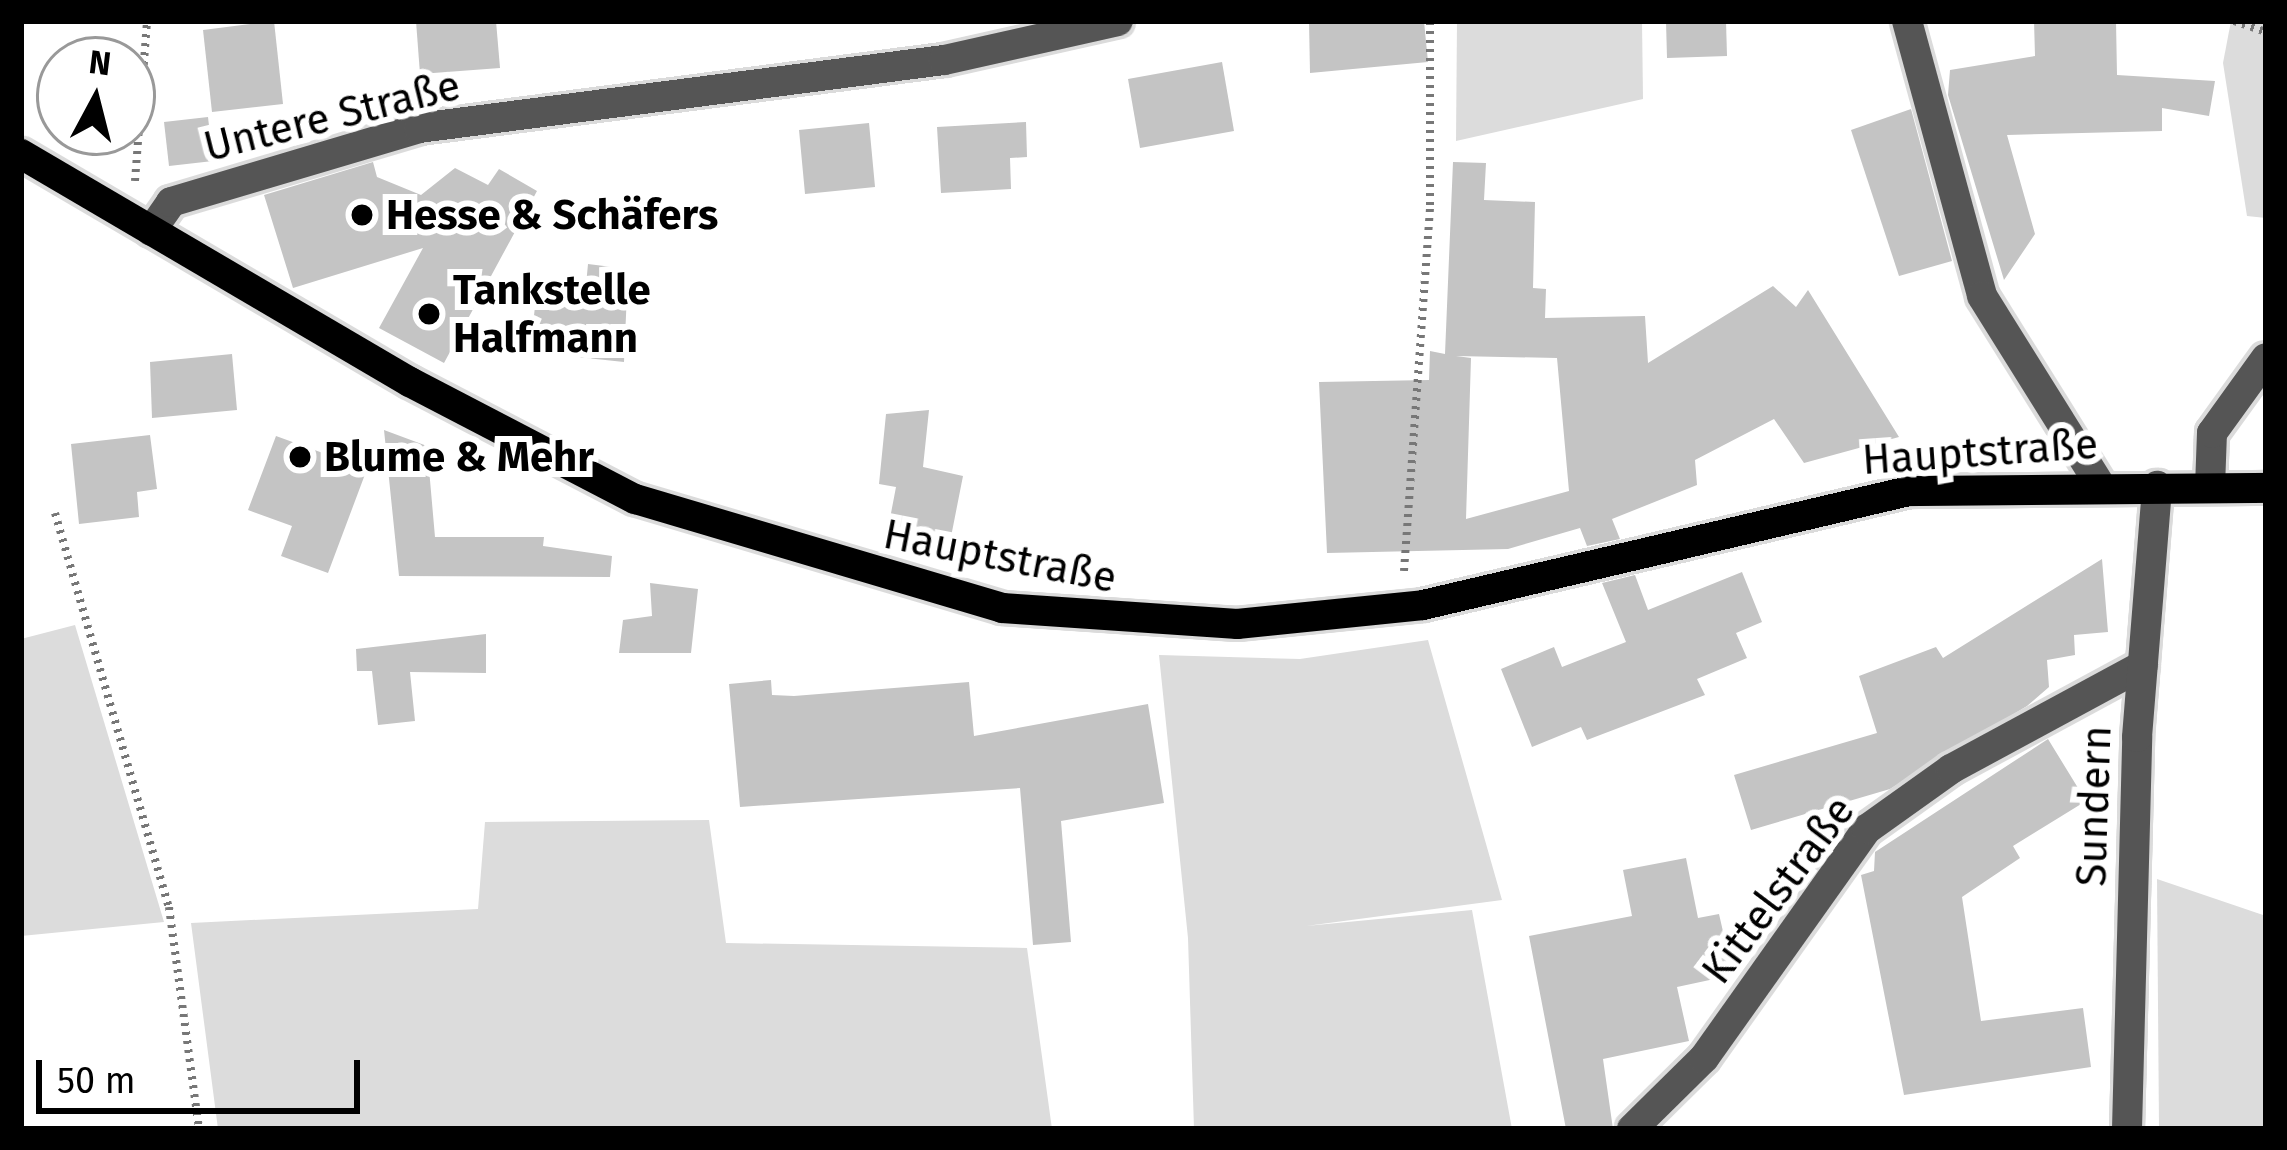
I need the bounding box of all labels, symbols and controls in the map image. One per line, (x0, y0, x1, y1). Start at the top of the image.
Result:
north arrow (36, 36, 156, 156)
text: N (87, 42, 113, 84)
street label: Untere Straße (199, 60, 465, 172)
place label: Hesse & Schäfers (386, 190, 718, 240)
marker: Hesse & Schäfers (349, 202, 375, 228)
place label: Tankstelle Halfmann (453, 265, 651, 364)
marker: Tankstelle Halfmann (416, 301, 442, 327)
street label: Hauptstraße (1860, 419, 2100, 485)
place label: Blume & Mehr (324, 432, 594, 482)
marker: Blume & Mehr (287, 444, 313, 470)
street label: Hauptstraße (879, 509, 1121, 603)
street label: Sundern (2066, 725, 2122, 887)
street label: Kittelstraße (1691, 786, 1865, 994)
scale bar (42, 1036, 366, 1110)
text: 50 m (57, 1059, 136, 1103)

